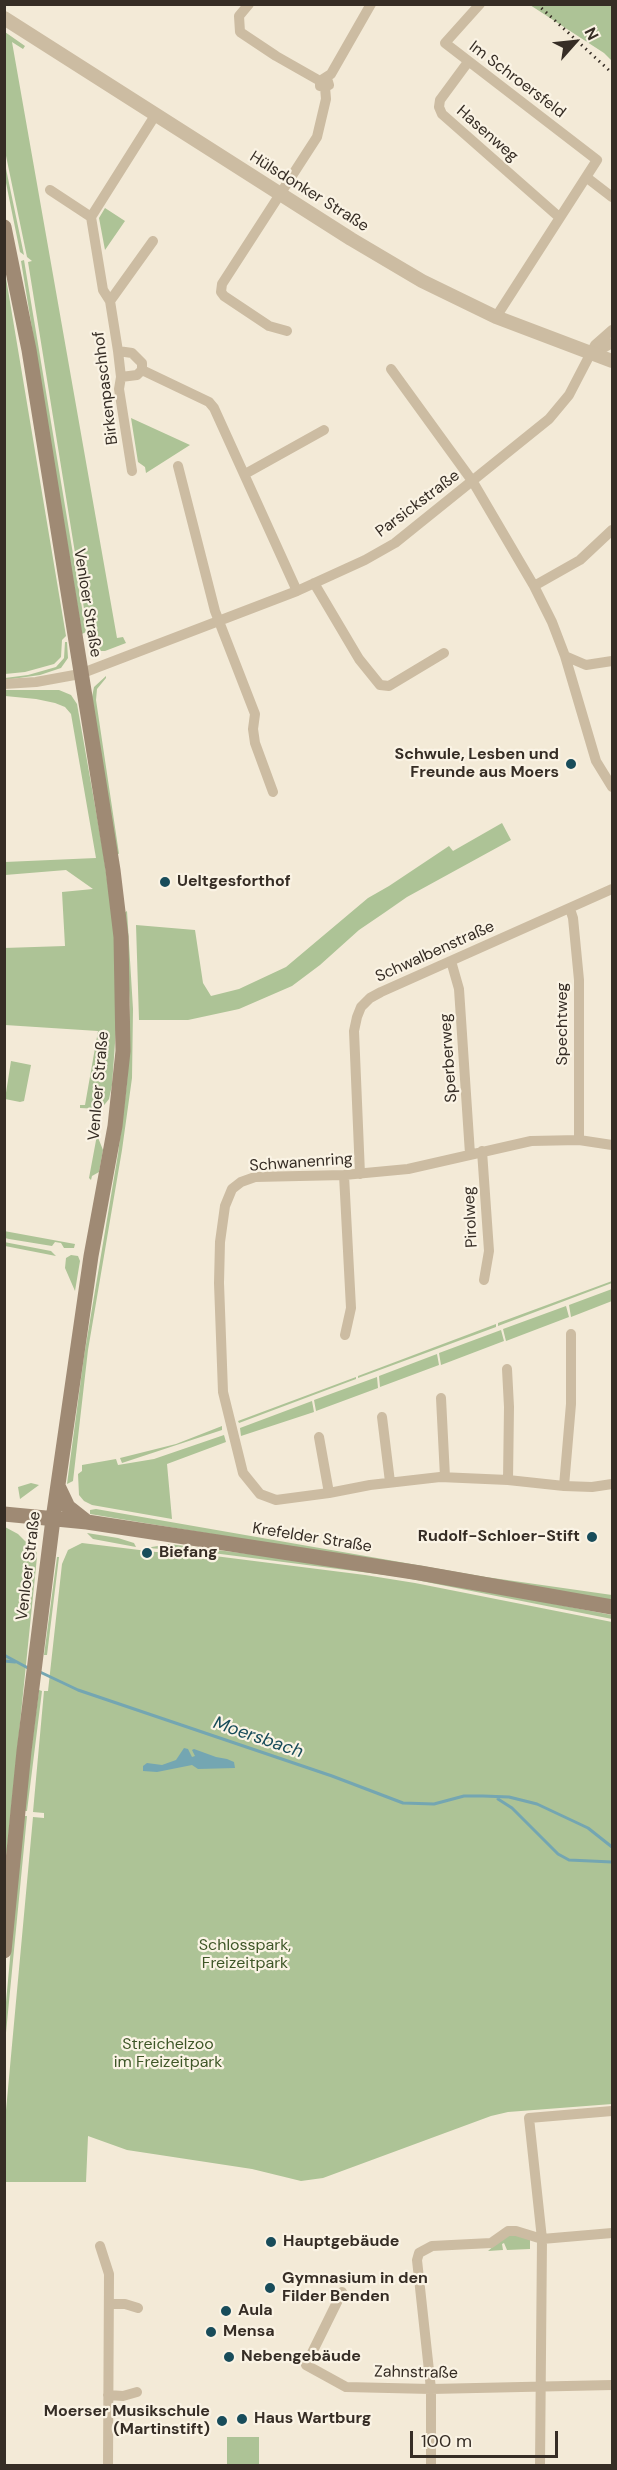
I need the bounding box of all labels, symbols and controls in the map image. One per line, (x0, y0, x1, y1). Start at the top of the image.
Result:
north arrow (545, 12, 605, 72)
text: N (579, 24, 603, 44)
street label: Im Schroersfeld (465, 37, 569, 123)
street label: Hasenweg (452, 102, 522, 166)
street label: Hülsdonker Straße (246, 148, 372, 236)
street label: Birkenpaschhof (90, 330, 122, 446)
street label: Parsickstraße (372, 466, 464, 542)
street label: Venloer Straße (69, 547, 105, 659)
place label: Schwule, Lesben und Freunde aus Moers (395, 745, 559, 783)
marker: Schwule, Lesben und Freunde aus Moers (564, 757, 578, 771)
place label: Ueltgesforthof (177, 872, 291, 892)
marker: Ueltgesforthof (158, 875, 172, 889)
street label: Schwalbenstraße (373, 917, 497, 987)
street label: Spechtweg (553, 983, 573, 1065)
street label: Sperberweg (436, 1013, 462, 1103)
street label: Venloer Straße (85, 1030, 113, 1142)
street label: Schwanenring (249, 1150, 353, 1176)
street label: Pirolweg (460, 1186, 482, 1248)
street label: Venloer Straße (13, 1510, 45, 1622)
street label: Krefelder Straße (251, 1519, 373, 1557)
place label: Rudolf-Schloer-Stift (418, 1527, 580, 1547)
marker: Rudolf-Schloer-Stift (585, 1530, 599, 1544)
place label: Biefang (159, 1543, 218, 1563)
marker: Biefang (140, 1546, 154, 1560)
water label: Moersbach (210, 1713, 306, 1763)
park label: Schlosspark, Freizeitpark (199, 1936, 291, 1974)
park label: Streichelzoo im Freizeitpark (114, 2035, 222, 2073)
place label: Hauptgebäude (283, 2232, 399, 2252)
marker: Hauptgebäude (264, 2235, 278, 2249)
place label: Gymnasium in den Filder Benden (282, 2269, 428, 2307)
marker: Gymnasium in den Filder Benden (263, 2281, 277, 2295)
place label: Aula (238, 2301, 273, 2321)
marker: Aula (219, 2304, 233, 2318)
place label: Mensa (223, 2322, 275, 2342)
marker: Mensa (204, 2325, 218, 2339)
place label: Nebengebäude (241, 2347, 361, 2367)
marker: Nebengebäude (222, 2350, 236, 2364)
street label: Zahnstraße (374, 2363, 458, 2383)
place label: Moerser Musikschule (Martinstift) (44, 2402, 210, 2440)
place label: Haus Wartburg (254, 2409, 371, 2429)
marker: Haus Wartburg (235, 2412, 249, 2426)
marker: Moerser Musikschule (Martinstift) (215, 2414, 229, 2428)
scale bar (413, 2419, 562, 2457)
text: 100 m (421, 2429, 472, 2453)

